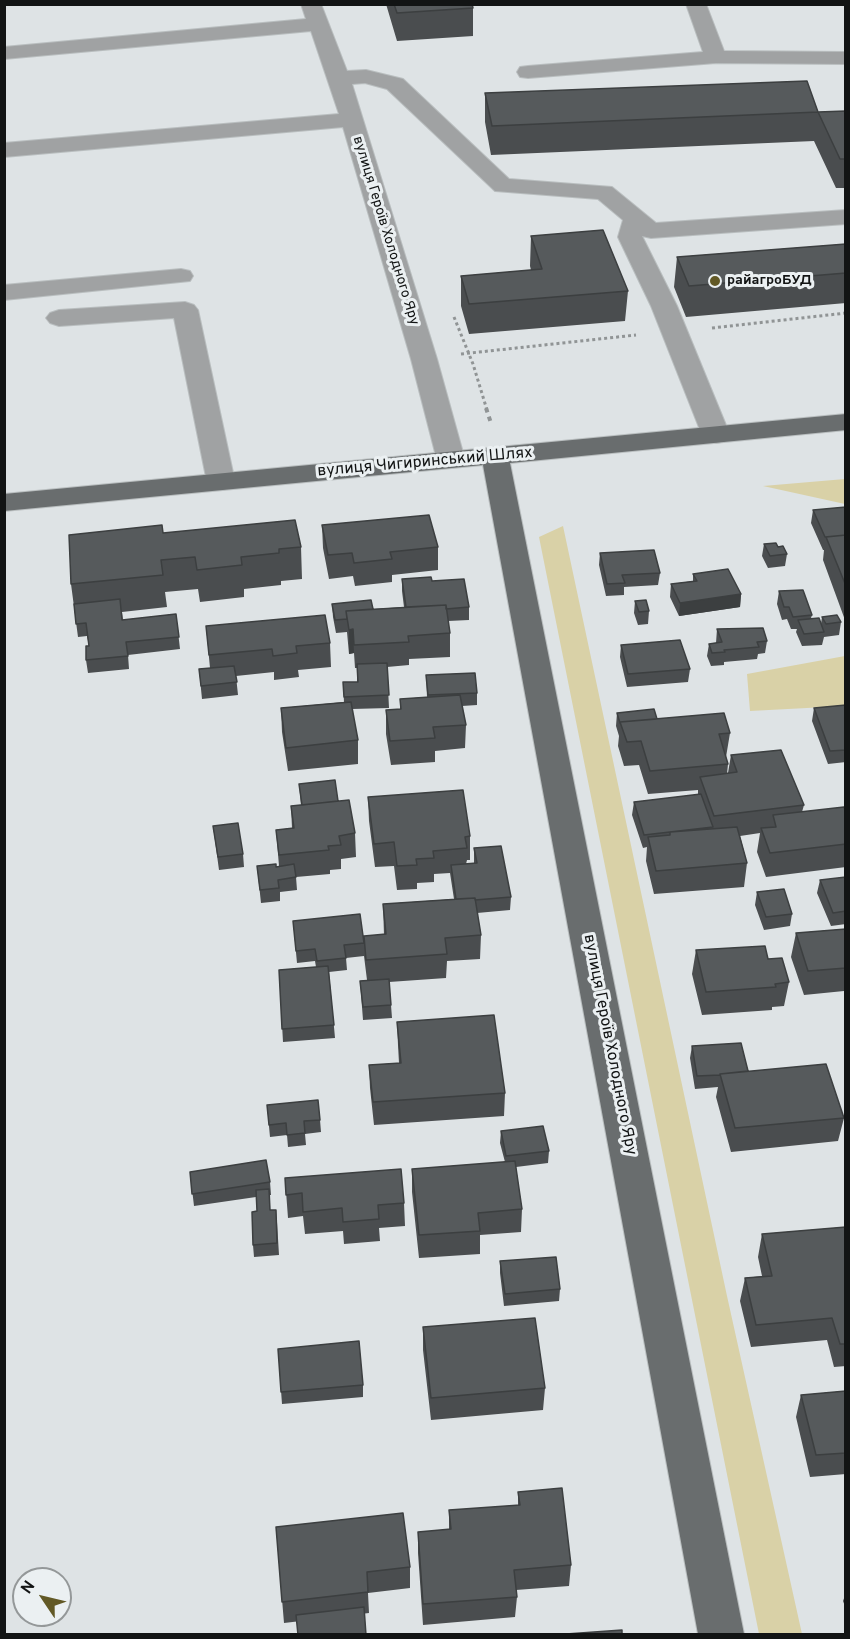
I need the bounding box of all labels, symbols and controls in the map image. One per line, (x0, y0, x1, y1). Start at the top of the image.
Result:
street label: вулиця Героїв Холодного Яру (348, 135, 422, 327)
place label: райагроБУД (727, 273, 812, 289)
marker: райагроБУД (708, 274, 722, 288)
street label: вулиця Чигиринський Шлях (317, 444, 533, 482)
street label: вулиця Героїв Холодного Яру (578, 933, 640, 1157)
north arrow (12, 1567, 72, 1627)
text: N (17, 1577, 40, 1598)

